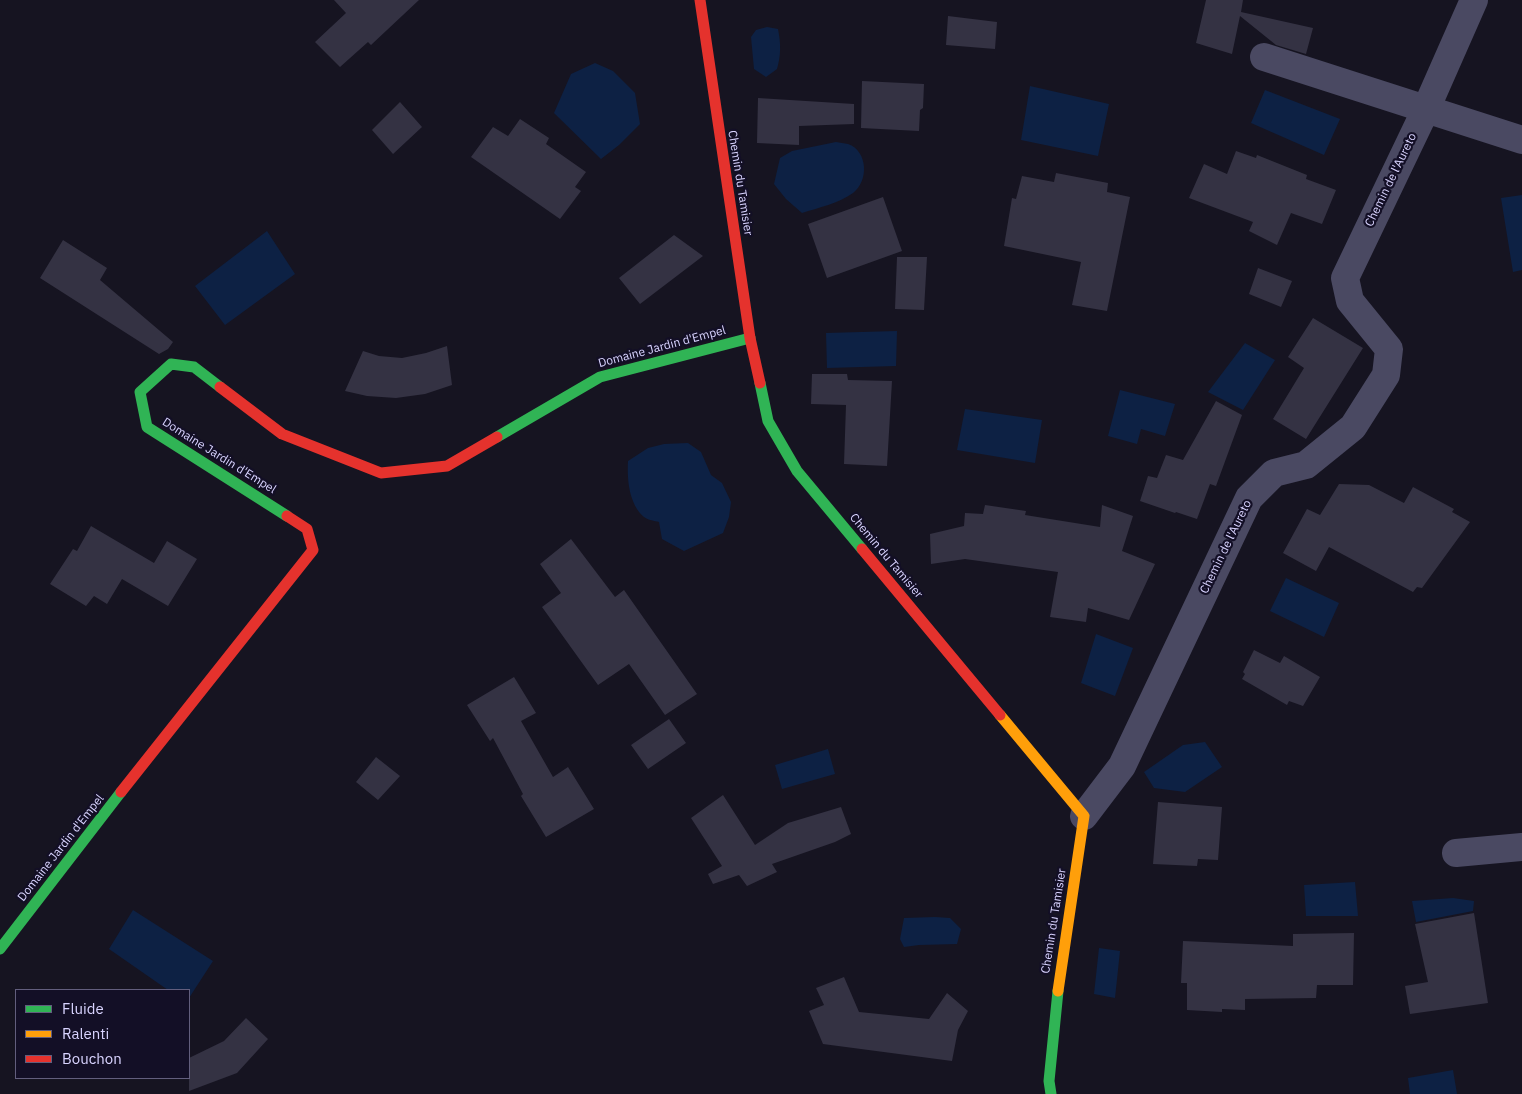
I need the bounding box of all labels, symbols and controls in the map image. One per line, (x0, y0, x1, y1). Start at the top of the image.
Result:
street label: Chemin du Tamisier (725, 129, 755, 237)
street label: Chemin de l'Aureto (1362, 131, 1420, 229)
street label: Domaine Jardin d'Empel (597, 323, 727, 371)
street label: Domaine Jardin d'Empel (159, 415, 279, 497)
street label: Chemin de l'Aureto (1197, 498, 1255, 596)
street label: Chemin du Tamisier (846, 511, 926, 601)
street label: Domaine Jardin d'Empel (15, 792, 107, 904)
street label: Chemin du Tamisier (1039, 867, 1069, 975)
legend (15, 989, 190, 1079)
text: Fluide (62, 999, 104, 1018)
text: Ralenti (62, 1024, 109, 1043)
text: Bouchon (62, 1049, 122, 1068)

